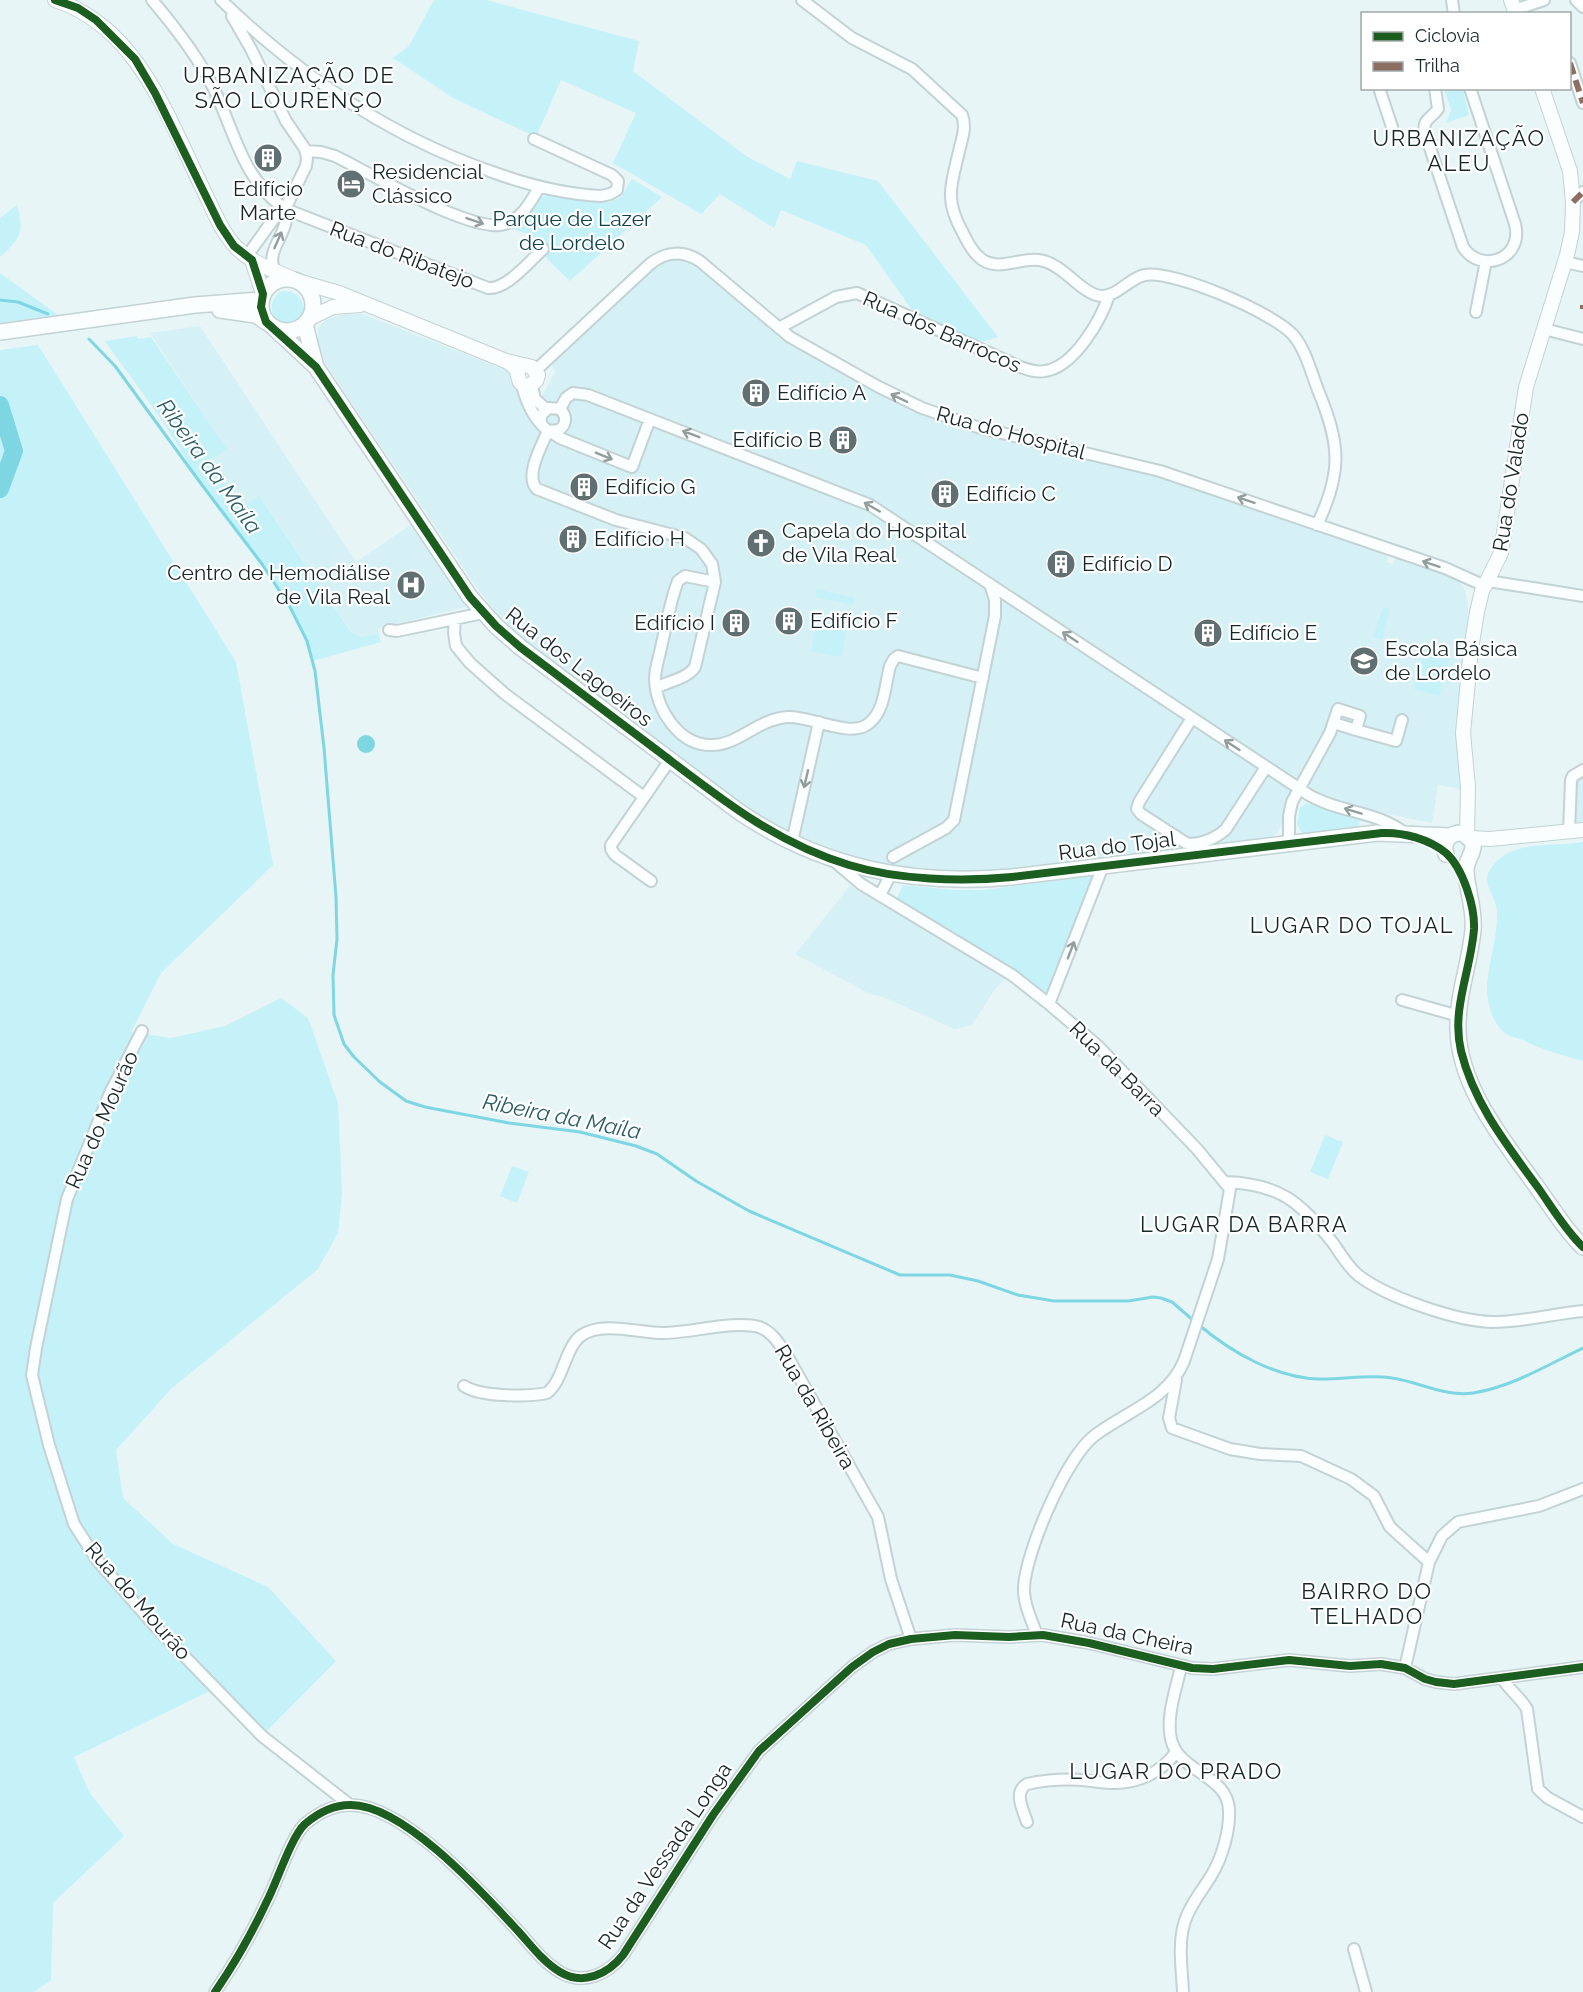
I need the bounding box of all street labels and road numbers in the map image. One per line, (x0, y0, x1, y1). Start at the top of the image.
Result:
street label: Rua do Ribatejo (326, 216, 478, 294)
street label: Rua dos Barrocos (859, 285, 1025, 378)
street label: Rua do Hospital (934, 401, 1089, 465)
street label: Rua do Valado (1487, 411, 1534, 553)
street label: Rua dos Lagoeiros (501, 601, 658, 732)
street label: Rua do Tojal (1057, 826, 1177, 865)
street label: Rua da Barra (1065, 1016, 1170, 1121)
street label: Rua do Mourão (60, 1047, 143, 1193)
street label: Rua da Ribeira (770, 1340, 861, 1473)
street label: Rua do Mourão (80, 1537, 196, 1665)
street label: Rua da Cheira (1058, 1607, 1196, 1660)
street label: Rua da Vessada Longa (593, 1758, 736, 1954)

